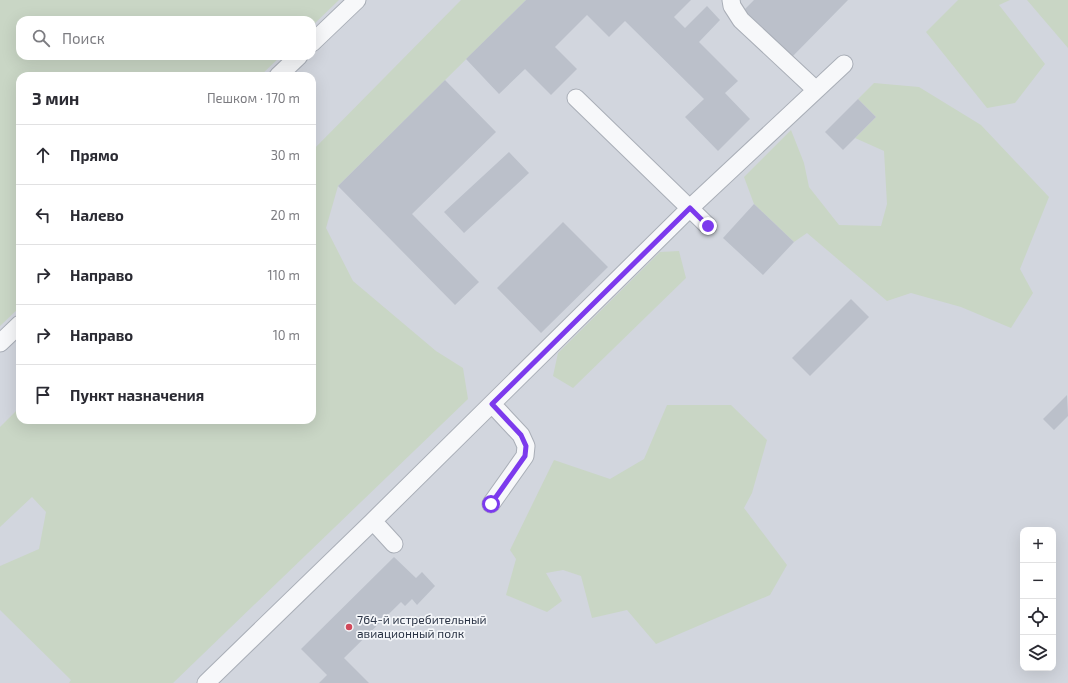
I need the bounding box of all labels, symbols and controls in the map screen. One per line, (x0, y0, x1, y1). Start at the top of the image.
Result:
search box (16, 16, 316, 60)
icon: search (30, 27, 52, 49)
text: Поиск (62, 29, 105, 47)
text: 3 мин (32, 88, 79, 108)
text: Пешком · 170 m (207, 90, 300, 106)
icon: ahead (32, 144, 54, 166)
text: Прямо (70, 146, 119, 164)
text: 30 m (271, 147, 300, 163)
icon: left (32, 204, 54, 226)
text: Налево (70, 206, 124, 224)
text: 20 m (271, 207, 300, 223)
route end (699, 217, 717, 235)
icon: right (32, 264, 54, 286)
text: Направо (70, 266, 133, 284)
text: 110 m (268, 267, 300, 283)
icon: right (32, 324, 54, 346)
text: Направо (70, 326, 133, 344)
text: 10 m (273, 327, 300, 343)
icon: arrive (32, 384, 54, 406)
text: Пункт назначения (70, 386, 204, 404)
route start (482, 495, 500, 513)
map controls (1020, 527, 1056, 671)
button: + (1020, 527, 1056, 563)
button: − (1020, 563, 1056, 599)
button: locate (1020, 599, 1056, 635)
place label: 764-й истребительный авиационный полк (357, 612, 487, 640)
marker: 764-й истребительный авиационный полк (344, 622, 354, 632)
button: layers (1020, 635, 1056, 671)

